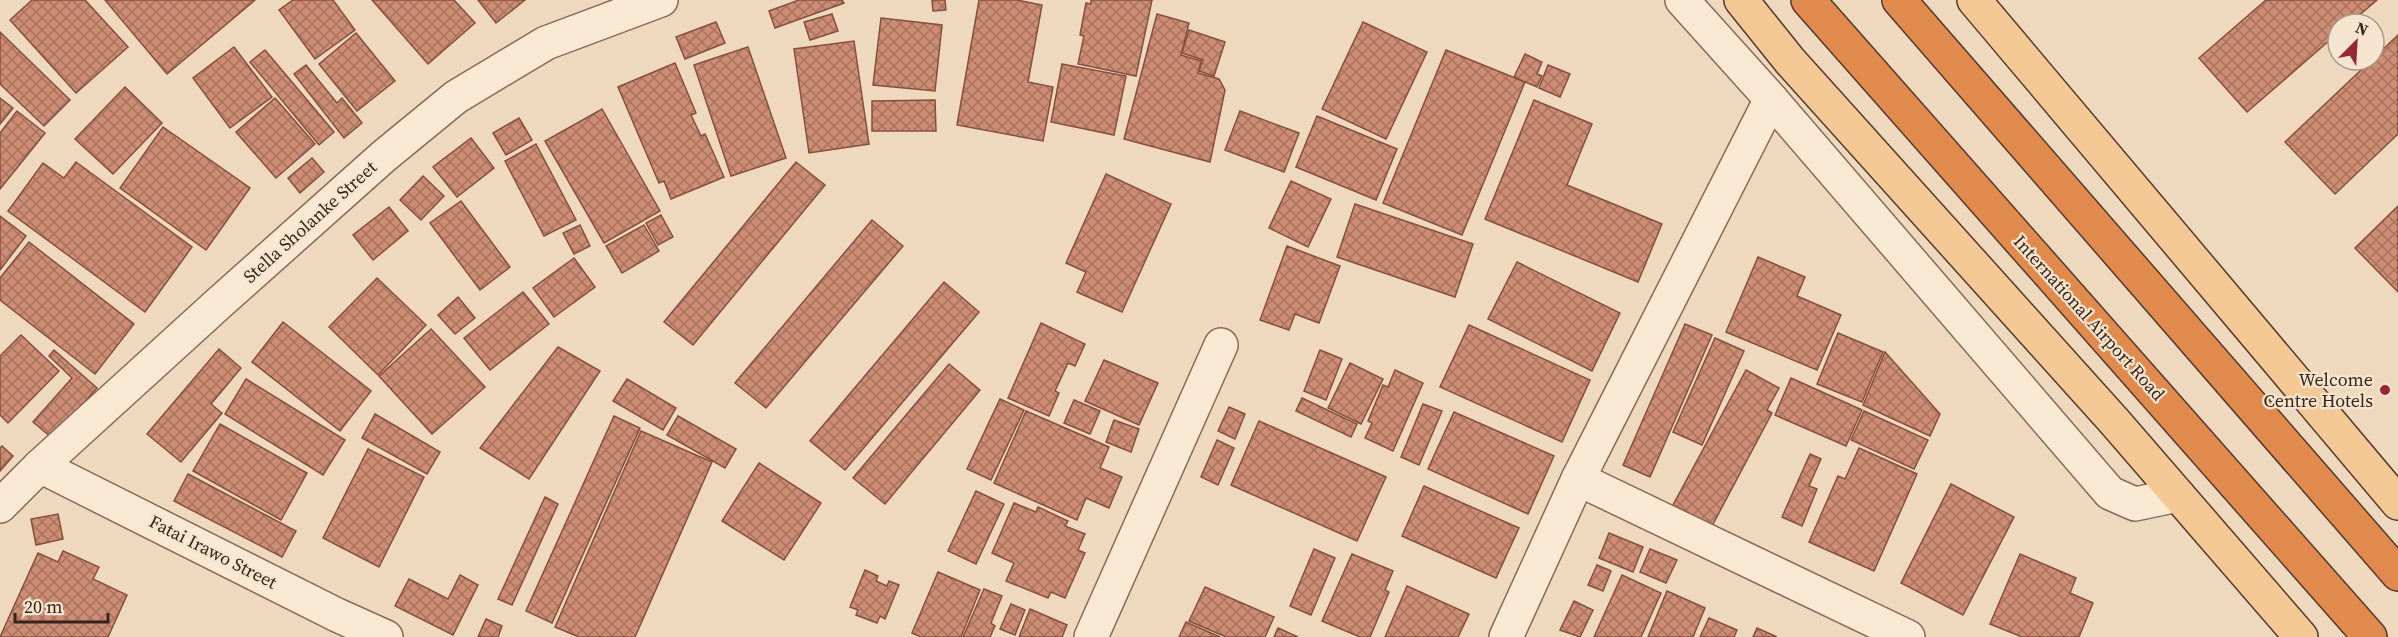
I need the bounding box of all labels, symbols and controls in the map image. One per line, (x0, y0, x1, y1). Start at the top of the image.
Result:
north arrow (2326, 12, 2386, 72)
text: N (2352, 16, 2372, 41)
street label: Stella Sholanke Street (237, 155, 382, 288)
street label: International Airport Road (2008, 229, 2171, 406)
place label: Welcome Centre Hotels (2263, 367, 2373, 413)
marker: Welcome Centre Hotels (2378, 383, 2392, 397)
street label: Fatai Irawo Street (145, 509, 282, 595)
scale bar (15, 586, 108, 624)
text: 20 m (24, 594, 62, 619)

